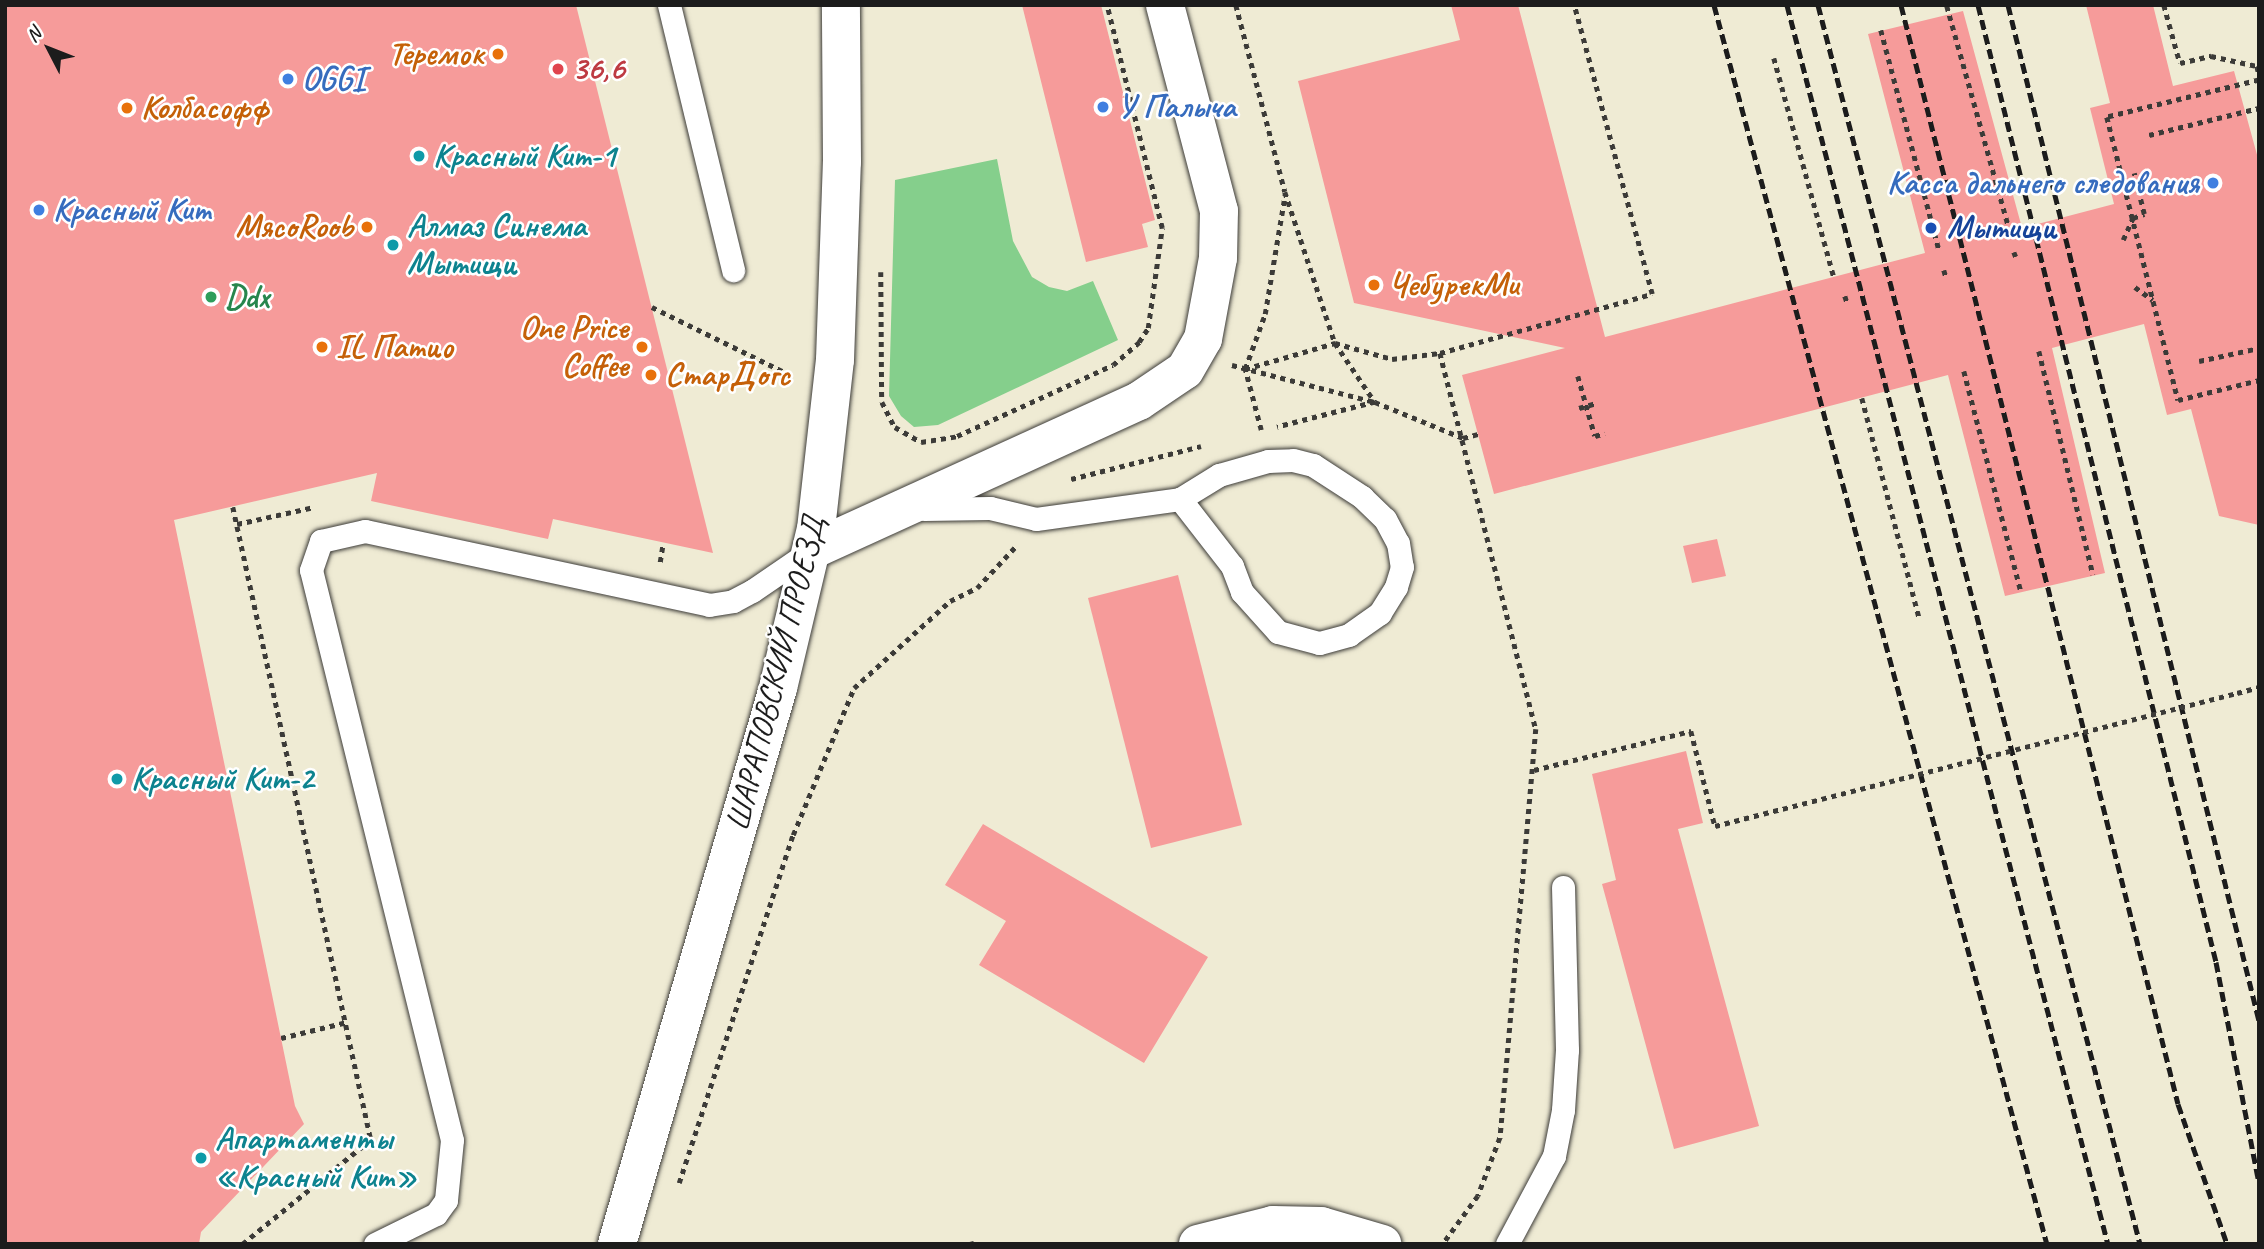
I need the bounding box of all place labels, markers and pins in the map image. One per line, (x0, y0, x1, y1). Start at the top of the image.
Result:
place label: Теремок (389, 34, 484, 74)
marker: Теремок (490, 46, 506, 62)
place label: 36,6 (572, 49, 624, 89)
place label: OGGI (302, 59, 365, 99)
marker: 36,6 (550, 61, 566, 77)
marker: OGGI (280, 71, 296, 87)
place label: У Палыча (1117, 87, 1236, 127)
place label: Колбасофф (141, 88, 268, 128)
marker: У Палыча (1095, 99, 1111, 115)
marker: Колбасофф (119, 100, 135, 116)
place label: Красный Кит-1 (433, 136, 616, 176)
marker: Красный Кит-1 (411, 148, 427, 164)
place label: Касса дальнего следования (1887, 163, 2199, 203)
marker: Касса дальнего следования (2205, 175, 2221, 191)
place label: Красный Кит (53, 190, 210, 230)
marker: Красный Кит (31, 202, 47, 218)
place label: Алмаз Синема Мытищи (407, 206, 581, 284)
place label: МясоRoob (236, 207, 353, 247)
place label: Мытищи (1947, 208, 2056, 248)
marker: Мытищи (1921, 218, 1941, 238)
marker: МясоRoob (359, 219, 375, 235)
marker: Алмаз Синема Мытищи (385, 237, 401, 253)
place label: ЧебурекМи (1388, 265, 1519, 305)
place label: Ddx (225, 277, 269, 317)
marker: ЧебурекМи (1366, 277, 1382, 293)
marker: Ddx (203, 289, 219, 305)
place label: One Price Coffee (520, 308, 628, 386)
place label: IL Патио (336, 327, 453, 367)
marker: IL Патио (314, 339, 330, 355)
marker: One Price Coffee (634, 339, 650, 355)
place label: СтарДогс (665, 355, 790, 395)
marker: СтарДогс (643, 367, 659, 383)
place label: Красный Кит-2 (131, 759, 314, 799)
marker: Красный Кит-2 (109, 771, 125, 787)
place label: Апартаменты «Красный Кит» (215, 1119, 417, 1197)
marker: Апартаменты «Красный Кит» (193, 1150, 209, 1166)

